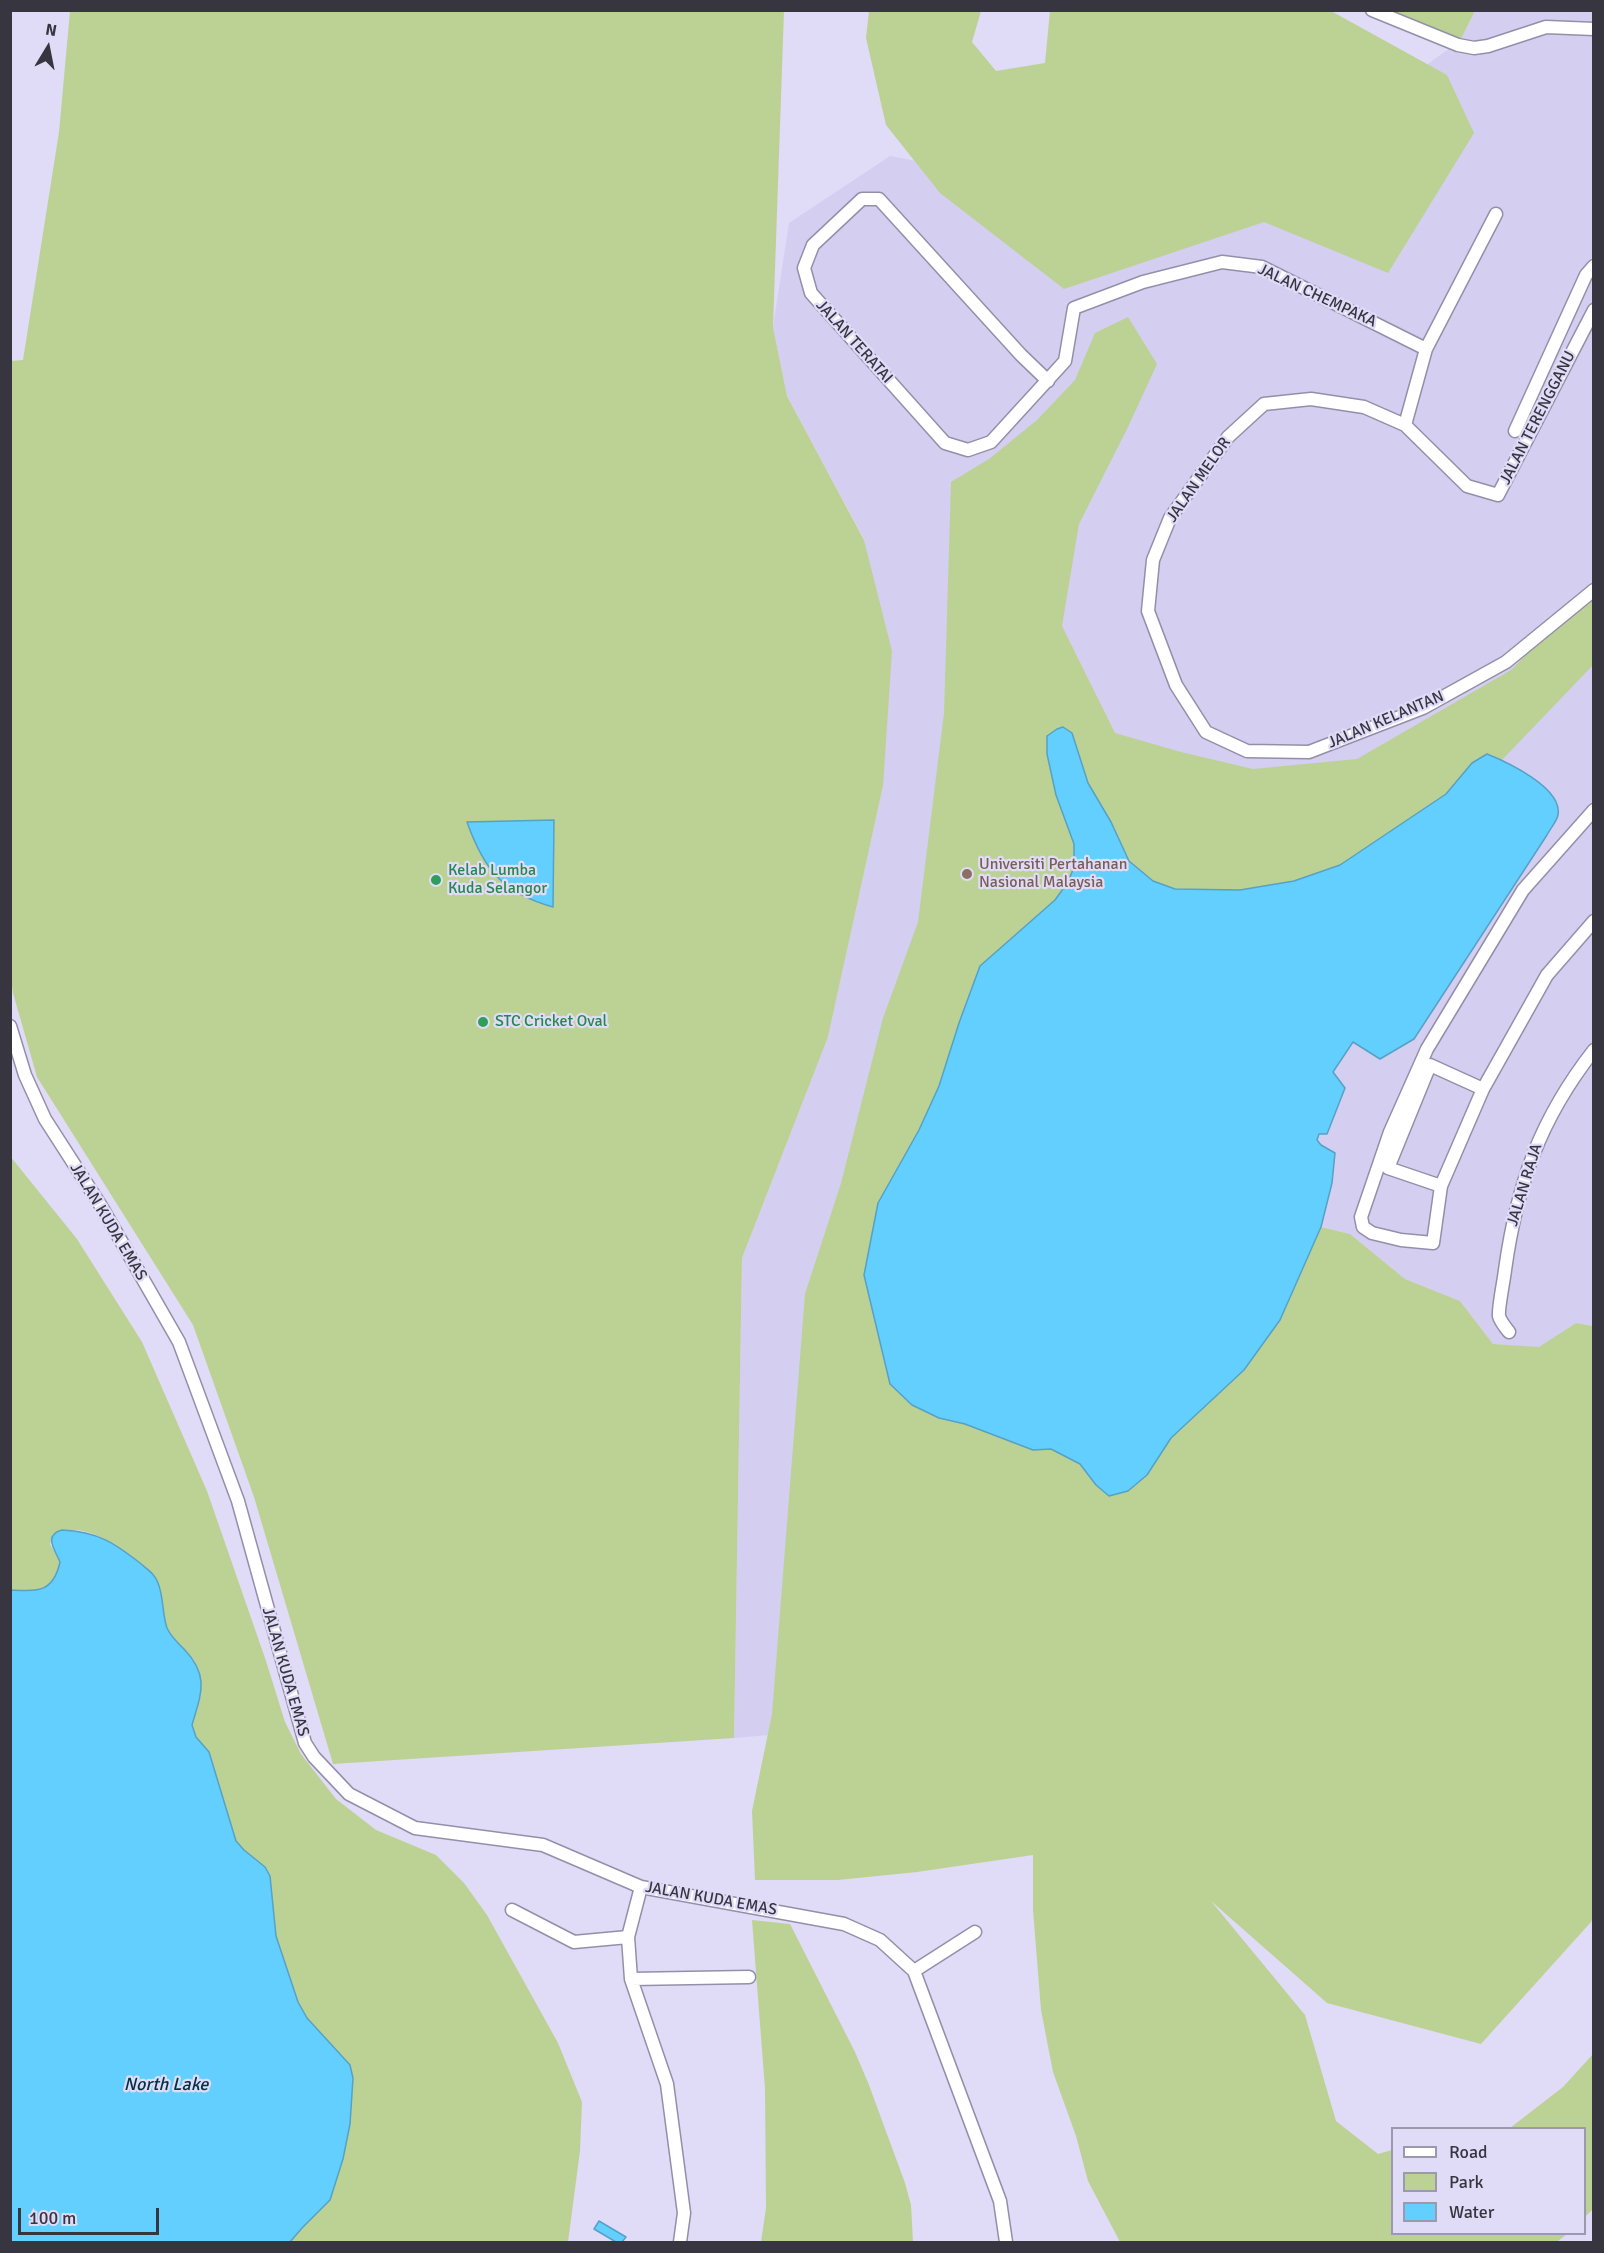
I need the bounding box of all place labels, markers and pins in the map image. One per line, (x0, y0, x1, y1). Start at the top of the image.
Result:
place label: Universiti Pertahanan Nasional Malaysia (979, 855, 1127, 893)
place label: Kelab Lumba Kuda Selangor (448, 861, 547, 899)
marker: Universiti Pertahanan Nasional Malaysia (960, 867, 974, 881)
marker: Kelab Lumba Kuda Selangor (429, 873, 443, 887)
place label: STC Cricket Oval (495, 1012, 607, 1032)
marker: STC Cricket Oval (476, 1015, 490, 1029)

